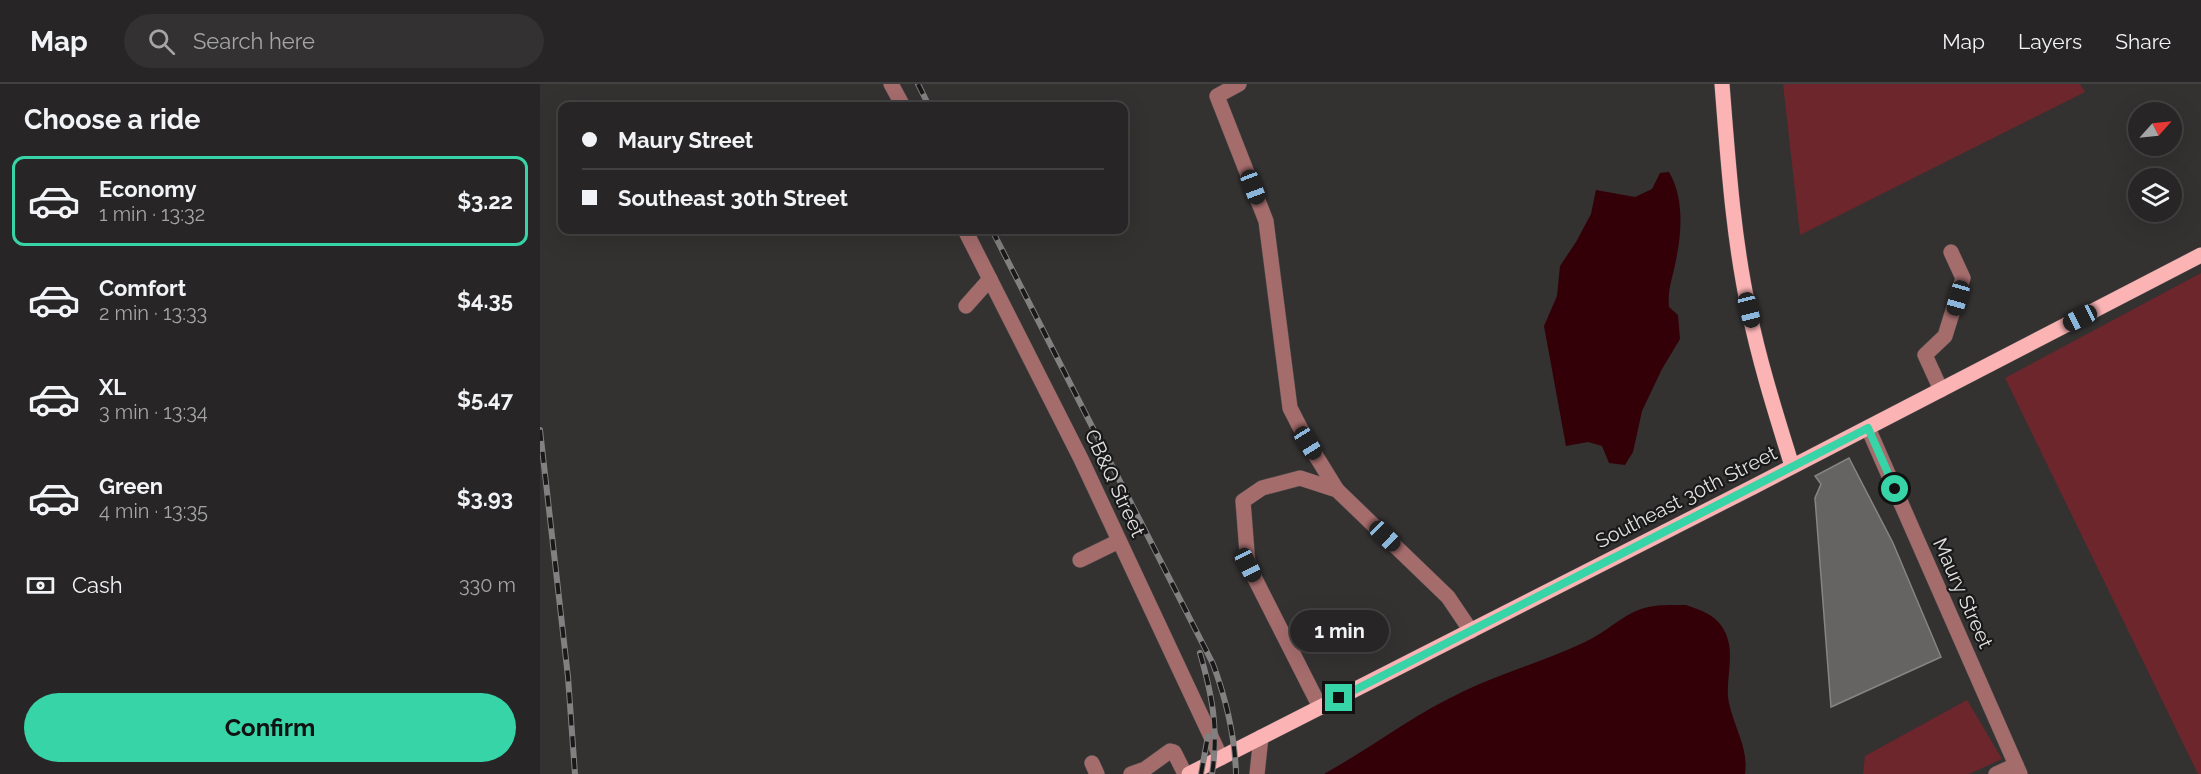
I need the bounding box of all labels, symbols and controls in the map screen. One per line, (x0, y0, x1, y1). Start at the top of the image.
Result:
search box (124, 14, 544, 68)
text: Map (30, 25, 88, 58)
icon: search (145, 25, 178, 58)
text: Search here (193, 28, 315, 54)
text: Map (1942, 29, 1985, 54)
text: Layers (2018, 29, 2082, 54)
text: Share (2115, 29, 2171, 54)
north arrow (2128, 102, 2182, 156)
map controls (2128, 102, 2182, 222)
text: Choose a ride (24, 104, 200, 135)
text: Maury Street (618, 127, 753, 153)
car (1238, 167, 1268, 207)
button: layers (2128, 168, 2182, 222)
icon: car (27, 174, 81, 228)
text: Economy (99, 176, 197, 202)
text: Southeast 30th Street (618, 185, 848, 211)
text: $3.22 (457, 188, 513, 214)
text: 1 min · 13:32 (99, 202, 205, 226)
icon: car (27, 273, 81, 327)
text: Comfort (99, 275, 186, 301)
car (1944, 278, 1972, 318)
text: $4.35 (457, 287, 513, 313)
car (1736, 290, 1762, 330)
text: 2 min · 13:33 (99, 301, 207, 325)
car (2060, 302, 2100, 334)
icon: car (27, 372, 81, 426)
text: XL (99, 374, 126, 400)
text: $5.47 (457, 386, 513, 412)
text: 3 min · 13:34 (99, 400, 208, 424)
car (1291, 423, 1325, 463)
street label: CB&Q Street (1080, 425, 1150, 541)
street label: Southeast 30th Street (1591, 441, 1781, 553)
icon: car (27, 471, 81, 525)
text: Green (99, 473, 163, 499)
route start (1881, 475, 1908, 502)
text: $3.93 (457, 485, 513, 511)
text: 4 min · 13:35 (99, 499, 208, 523)
car (1366, 517, 1404, 555)
street label: Maury Street (1928, 534, 1998, 652)
car (1232, 545, 1264, 585)
icon: cash (24, 569, 57, 602)
text: Cash (72, 572, 123, 598)
text: 330 m (459, 573, 516, 597)
callout: 1 min (1290, 611, 1388, 653)
text: 1 min (1314, 619, 1365, 643)
route end (1325, 684, 1352, 711)
button: Confirm (24, 693, 516, 762)

